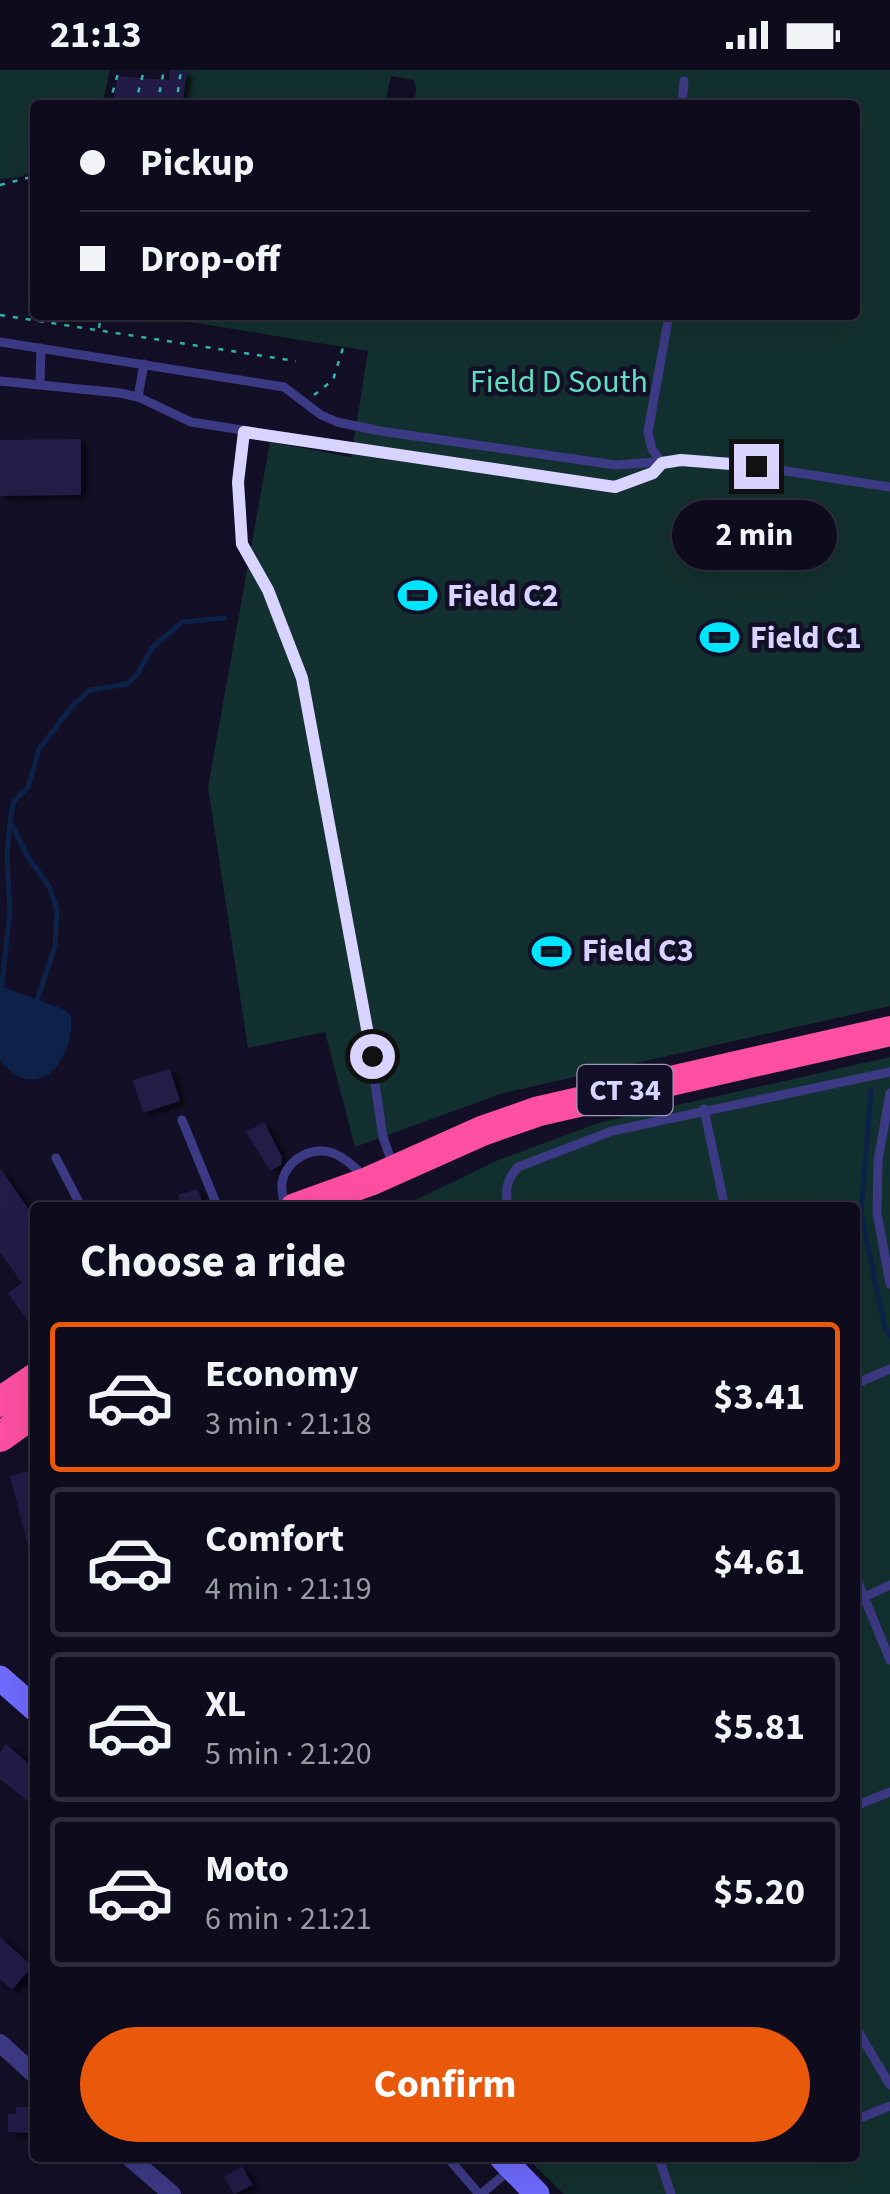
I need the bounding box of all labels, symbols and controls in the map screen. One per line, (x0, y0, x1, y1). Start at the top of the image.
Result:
text: 21:13 (50, 8, 142, 62)
text: Pickup (140, 136, 254, 190)
text: Drop-off (140, 232, 280, 286)
park label: Field D South (470, 359, 648, 405)
route end (734, 444, 779, 489)
callout: 2 min (674, 501, 838, 571)
text: 2 min (716, 512, 793, 558)
place label: Field C2 (447, 573, 559, 619)
sports icon: Field C2 (396, 575, 438, 617)
place label: Field C1 (750, 615, 862, 661)
sports icon: Field C1 (699, 617, 741, 659)
place label: Field C3 (582, 928, 694, 974)
sports icon: Field C3 (531, 930, 573, 972)
route start (350, 1034, 395, 1079)
road number: CT 34 (578, 1065, 672, 1115)
text: Choose a ride (80, 1230, 346, 1294)
text: Economy (205, 1347, 358, 1401)
icon: car (85, 1352, 175, 1442)
text: $3.41 (713, 1370, 805, 1424)
text: 3 min · 21:18 (205, 1401, 372, 1447)
text: Comfort (205, 1512, 344, 1566)
icon: car (85, 1517, 175, 1607)
text: $4.61 (713, 1535, 805, 1589)
text: 4 min · 21:19 (205, 1566, 372, 1612)
text: XL (205, 1677, 246, 1731)
icon: car (85, 1682, 175, 1772)
text: $5.81 (713, 1700, 805, 1754)
text: 5 min · 21:20 (205, 1731, 372, 1777)
text: Moto (205, 1842, 289, 1896)
icon: car (85, 1847, 175, 1937)
text: $5.20 (713, 1865, 805, 1919)
text: 6 min · 21:21 (205, 1896, 372, 1942)
button: Confirm (80, 2027, 810, 2142)

